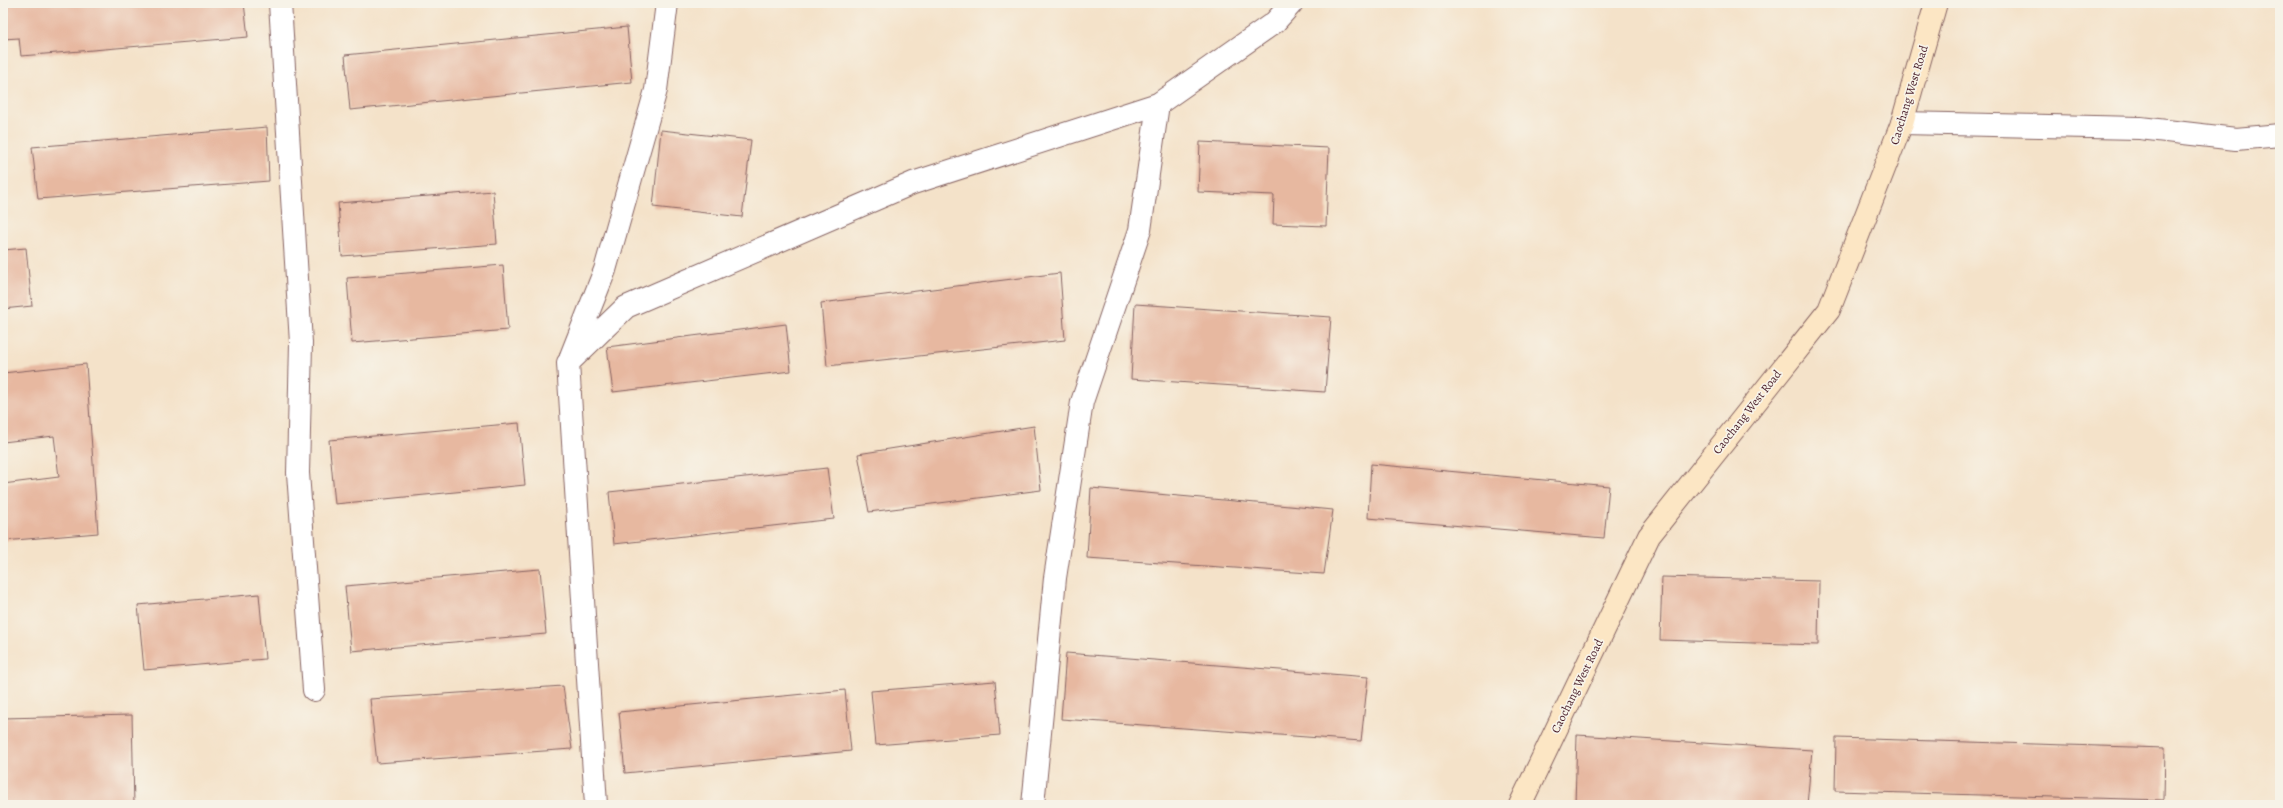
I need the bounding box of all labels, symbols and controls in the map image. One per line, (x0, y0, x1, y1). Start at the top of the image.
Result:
street label: Caochang West Road (1886, 43, 1932, 147)
street label: Caochang West Road (1709, 366, 1785, 457)
street label: Caochang West Road (1547, 636, 1607, 736)

